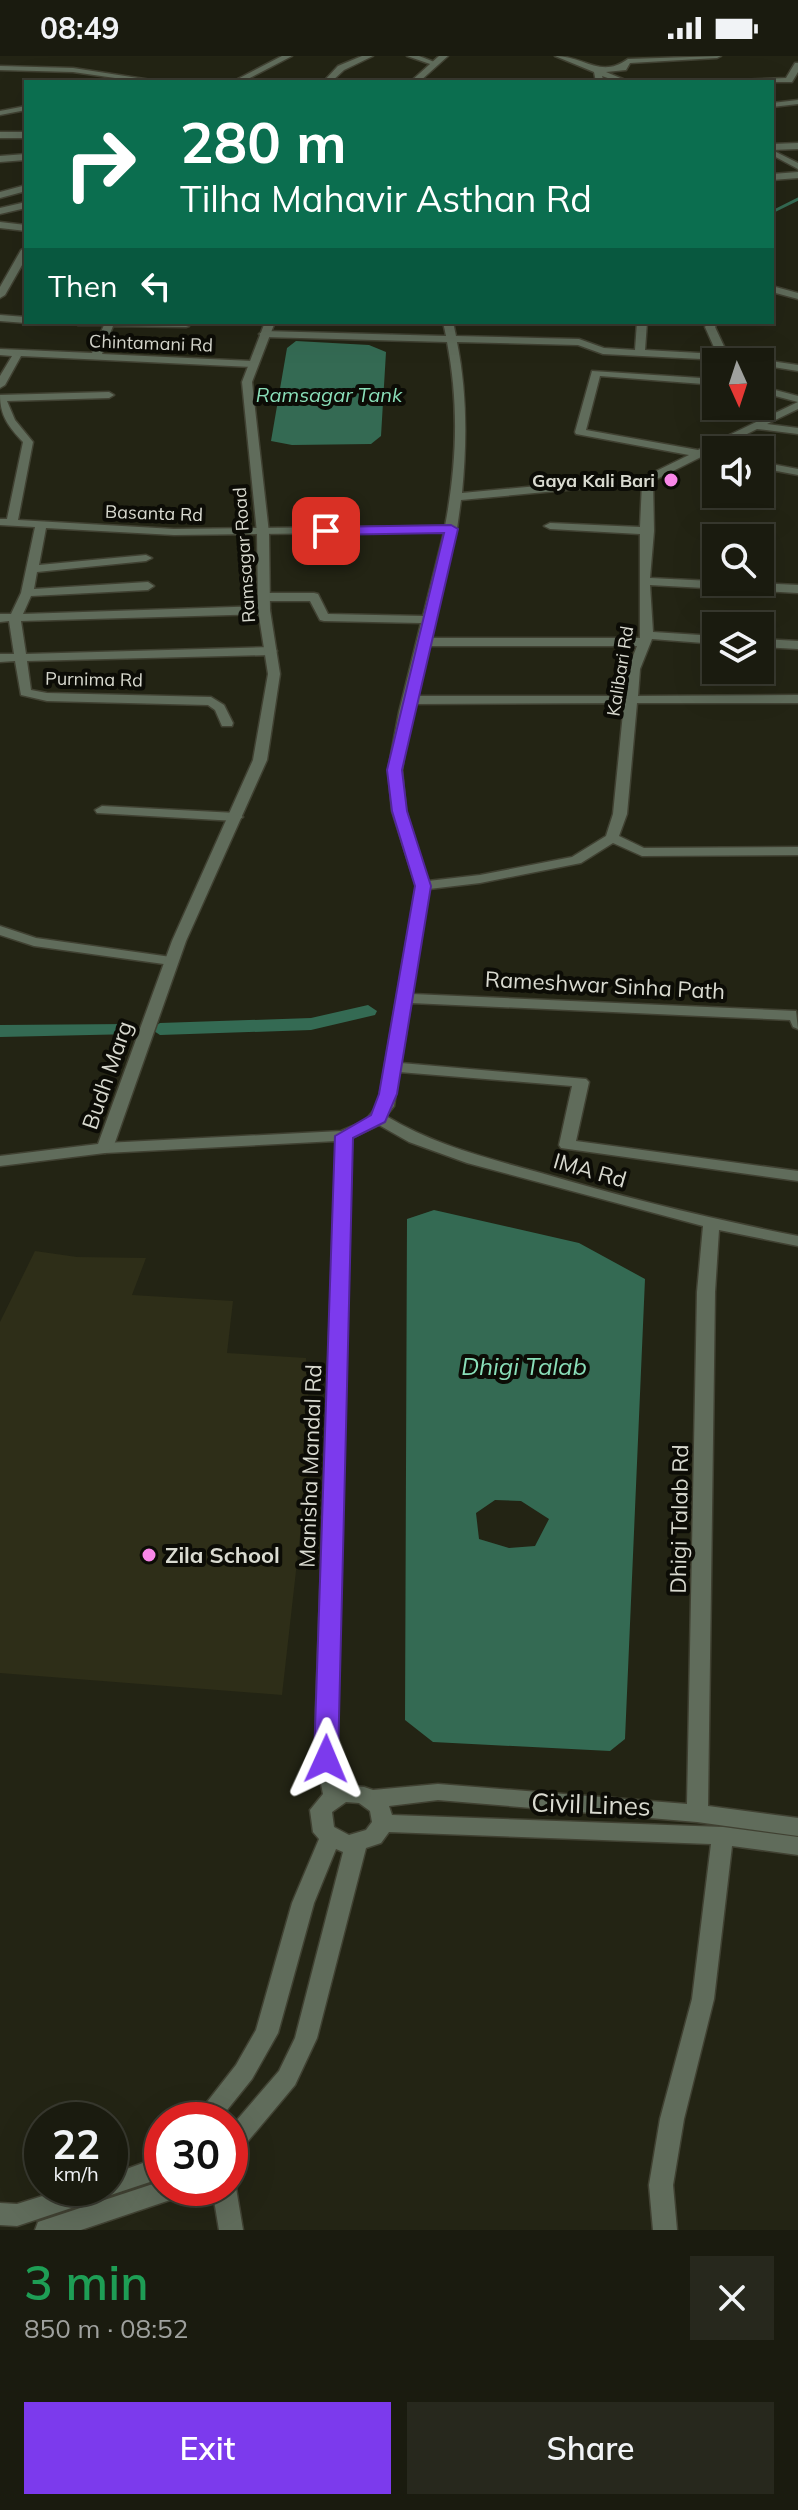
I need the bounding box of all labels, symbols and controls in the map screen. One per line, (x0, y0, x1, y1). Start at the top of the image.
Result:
text: 08:49 (40, 9, 119, 47)
text: 280 m (180, 107, 347, 177)
icon: right (48, 112, 152, 216)
text: Tilha Mahavir Asthan Rd (180, 176, 592, 221)
icon: left (134, 264, 178, 308)
text: Then (48, 267, 118, 305)
street label: Chintamani Rd (89, 329, 213, 357)
north arrow (702, 348, 774, 420)
map controls (702, 348, 774, 684)
water label: Ramsagar Tank (256, 382, 403, 407)
button: sound (702, 436, 774, 508)
place label: Gaya Kali Bari (532, 469, 655, 492)
marker: Gaya Kali Bari (662, 471, 680, 489)
street label: Ramsagar Road (228, 486, 260, 624)
pin (292, 497, 360, 565)
street label: Basanta Rd (105, 500, 203, 526)
icon: arrive (304, 509, 348, 553)
button: search (702, 524, 774, 596)
button: layers (702, 612, 774, 684)
street label: Kalibari Rd (602, 624, 638, 718)
street label: Purnima Rd (45, 667, 143, 691)
street label: Rameshwar Sinha Path (484, 965, 726, 1005)
street label: Budh Marg (75, 1017, 139, 1133)
street label: IMA Rd (550, 1146, 630, 1194)
water label: Dhigi Talab (461, 1351, 587, 1381)
street label: Manisha Mandal Rd (292, 1364, 328, 1568)
street label: Dhigi Talab Rd (664, 1444, 694, 1594)
place label: Zila School (165, 1541, 280, 1569)
marker: Zila School (140, 1546, 158, 1564)
position arrow (284, 1717, 368, 1801)
street label: Civil Lines (531, 1785, 651, 1823)
speed limit sign: 30 (144, 2102, 248, 2206)
text: 22 (52, 2119, 100, 2169)
text: km/h (53, 2161, 99, 2186)
text: 3 min (24, 2252, 149, 2312)
button: close (690, 2256, 774, 2340)
text: 850 m · 08:52 (24, 2312, 188, 2345)
button: Exit (24, 2402, 391, 2494)
button: Share (407, 2402, 774, 2494)

